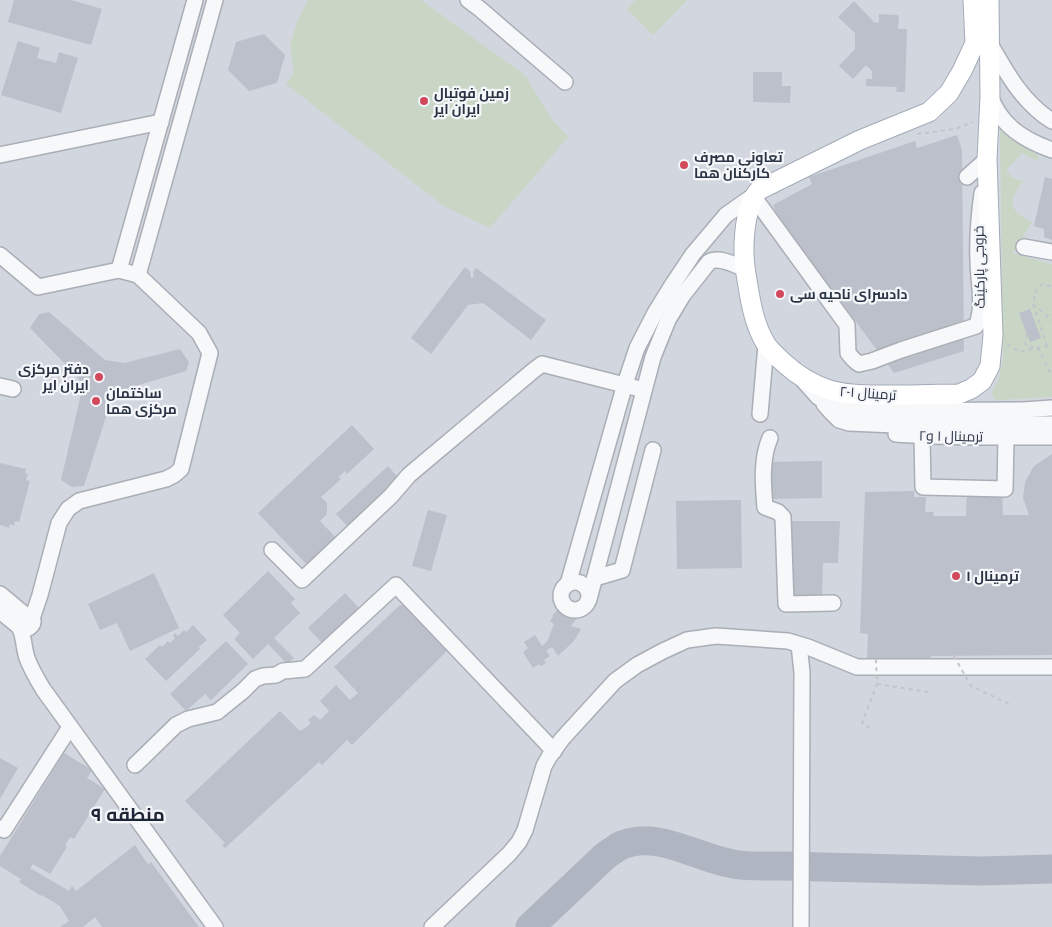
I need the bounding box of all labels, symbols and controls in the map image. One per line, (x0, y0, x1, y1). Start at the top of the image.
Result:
place label: زمین فوتبال ایران ایر (433, 85, 509, 118)
marker: زمین فوتبال ایران ایر (418, 95, 430, 107)
place label: تعاونی مصرف کارکنان هما (694, 149, 784, 181)
marker: تعاونی مصرف کارکنان هما (678, 159, 690, 171)
street label: خروجی پارکینگ (970, 225, 990, 309)
place label: دادسرای ناحیه سی (790, 286, 908, 303)
marker: دادسرای ناحیه سی (774, 288, 786, 300)
place label: دفتر مرکزی ایران ایر (18, 361, 89, 394)
marker: دفتر مرکزی ایران ایر (93, 371, 105, 383)
street label: ترمینال ۱-۲ (839, 383, 897, 404)
place label: ساختمان مرکزی هما (106, 385, 177, 418)
marker: ساختمان مرکزی هما (90, 395, 102, 407)
street label: ترمینال ۱ و۲ (919, 427, 984, 446)
place label: ترمینال ۱ (966, 568, 1020, 585)
marker: ترمینال ۱ (950, 570, 962, 582)
district label: منطقه ۹ (91, 803, 165, 826)

